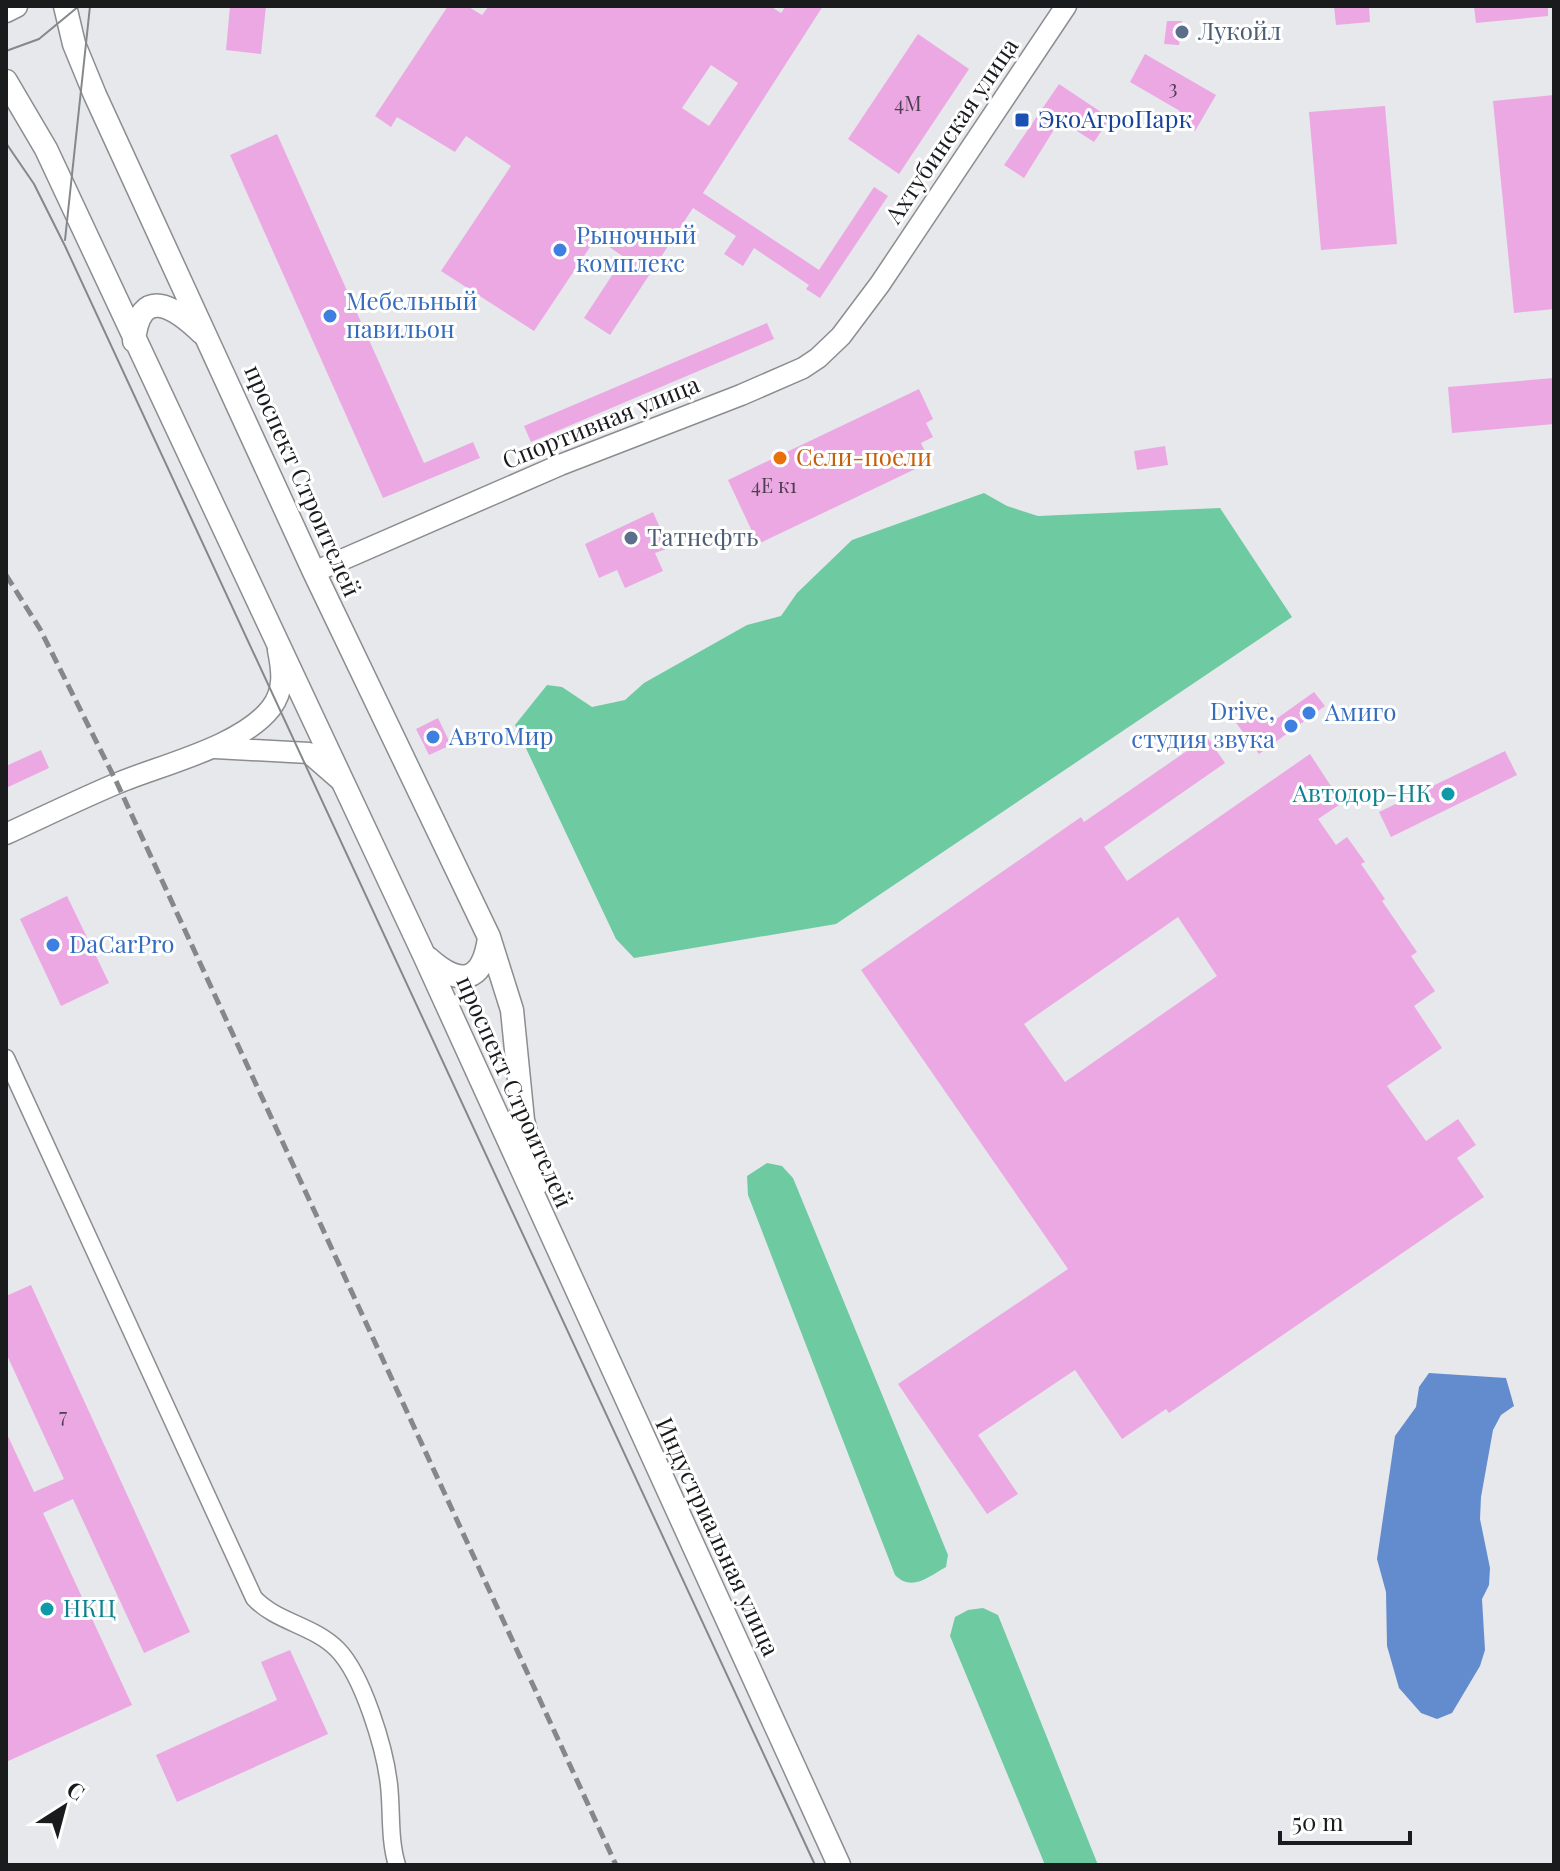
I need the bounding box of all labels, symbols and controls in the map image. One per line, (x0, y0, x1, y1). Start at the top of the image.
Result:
place label: Лукойл (1197, 14, 1281, 46)
marker: Лукойл (1173, 23, 1191, 41)
street label: Ахтубинская улица (876, 31, 1024, 230)
house number: 3 (1168, 73, 1178, 100)
house number: 4М (894, 89, 922, 116)
place label: ЭкоАгроПарк (1038, 102, 1192, 134)
marker: ЭкоАгроПарк (1013, 111, 1031, 129)
place label: Рыночный комплекс (576, 218, 697, 278)
marker: Рыночный комплекс (551, 241, 569, 259)
place label: Мебельный павильон (346, 284, 478, 344)
marker: Мебельный павильон (321, 307, 339, 325)
street label: проспект Строителей (238, 359, 369, 601)
street label: Спортивная улица (497, 367, 704, 475)
place label: Сели-поели (796, 440, 932, 472)
marker: Сели-поели (771, 449, 789, 467)
house number: 4Е к1 (751, 471, 797, 498)
place label: Татнефть (647, 520, 759, 552)
marker: Татнефть (622, 529, 640, 547)
place label: Drive, студия звука (1131, 694, 1275, 754)
place label: Амиго (1324, 695, 1397, 727)
marker: Амиго (1300, 704, 1318, 722)
marker: Drive, студия звука (1282, 717, 1300, 735)
place label: АвтоМир (448, 719, 554, 751)
marker: АвтоМир (424, 728, 442, 746)
place label: Автодор-НК (1292, 776, 1432, 808)
marker: Автодор-НК (1439, 785, 1457, 803)
place label: DaCarPro (69, 927, 174, 959)
marker: DaCarPro (44, 936, 62, 954)
street label: проспект Строителей (450, 970, 581, 1212)
house number: 7 (59, 1401, 67, 1428)
street label: Индустриальная улица (649, 1412, 788, 1661)
place label: НКЦ (63, 1591, 116, 1623)
marker: НКЦ (38, 1600, 56, 1618)
north arrow (24, 1767, 104, 1847)
text: С (61, 1773, 91, 1807)
scale bar (1280, 1795, 1410, 1845)
text: 50 m (1292, 1805, 1344, 1837)

